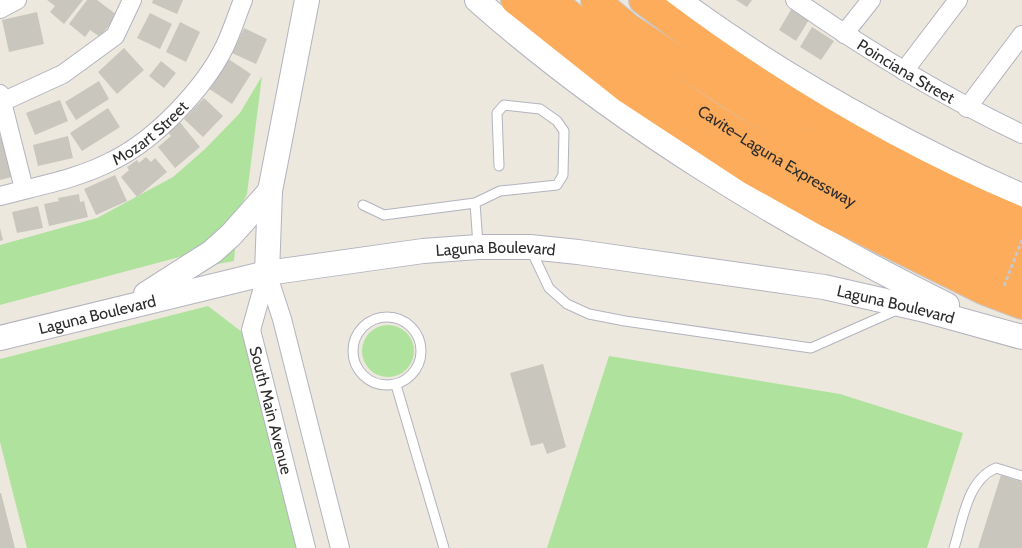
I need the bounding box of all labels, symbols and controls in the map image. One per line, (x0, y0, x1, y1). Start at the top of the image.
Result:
street label: Poinciana Street (854, 35, 958, 108)
street label: Mozart Street (109, 97, 193, 169)
street label: Cavite–Laguna Expressway (694, 101, 860, 211)
street label: Laguna Boulevard (435, 238, 556, 260)
street label: Laguna Boulevard (835, 281, 957, 328)
street label: Laguna Boulevard (37, 291, 158, 338)
street label: South Main Avenue (245, 344, 296, 477)

